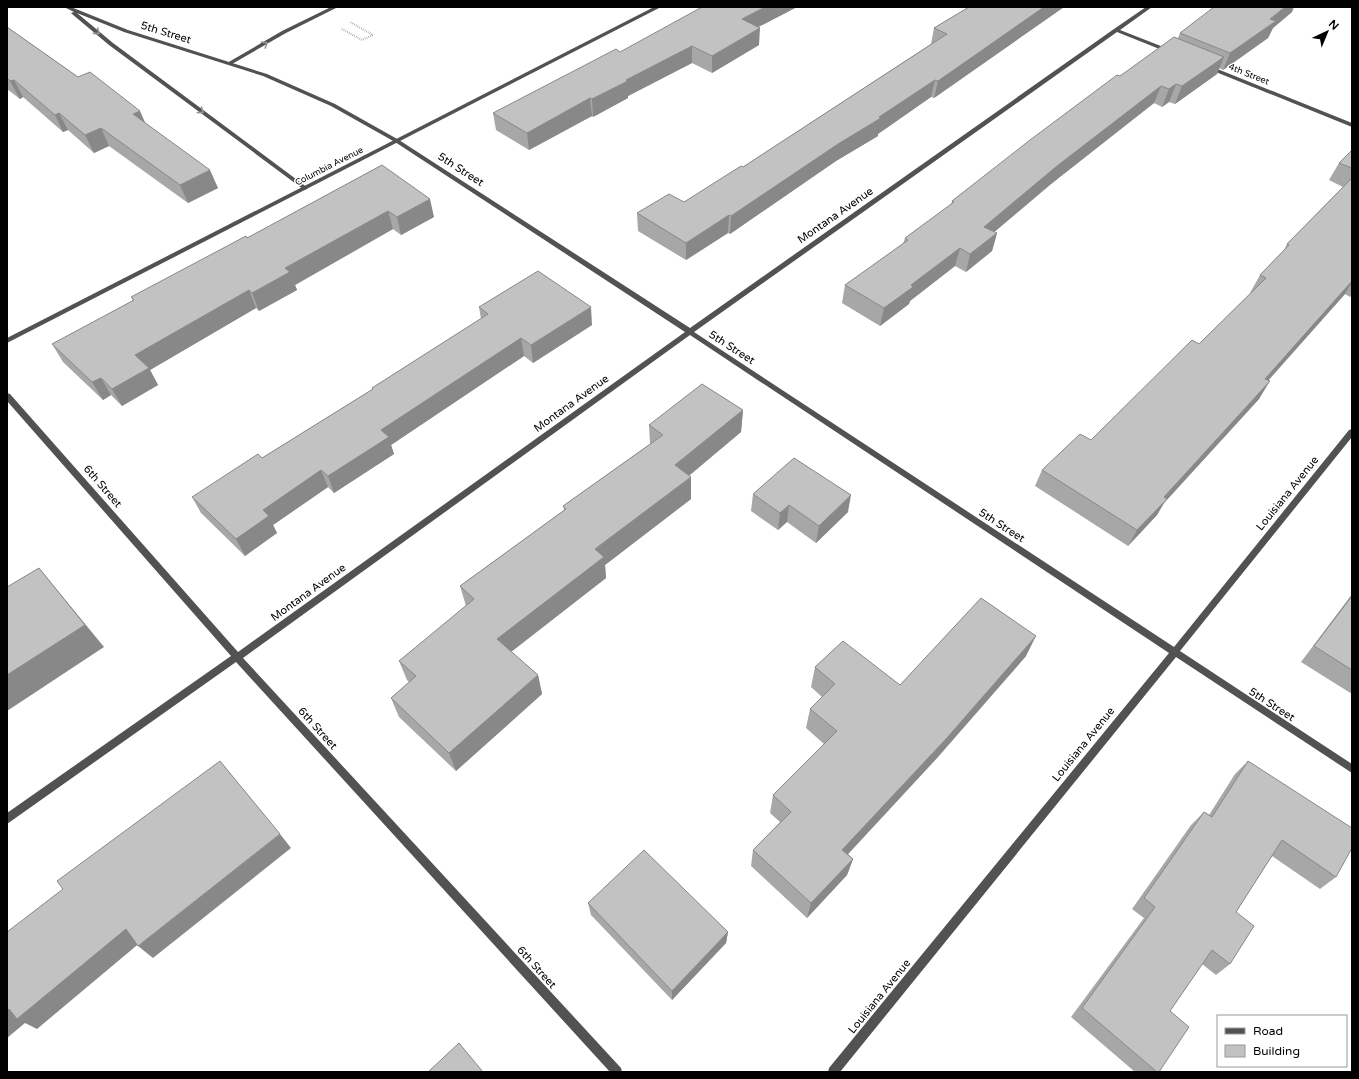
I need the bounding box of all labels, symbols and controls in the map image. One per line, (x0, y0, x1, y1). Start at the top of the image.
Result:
north arrow (1307, 12, 1347, 52)
text: N (1326, 17, 1341, 33)
street label: 5th Street (139, 19, 193, 46)
one-way arrow (92, 28, 100, 35)
one-way arrow (261, 42, 268, 49)
street label: 4th Street (1227, 61, 1271, 88)
one-way arrow (197, 106, 204, 113)
street label: Columbia Avenue (293, 144, 365, 188)
street label: 5th Street (435, 150, 486, 189)
street label: Montana Avenue (795, 184, 876, 246)
street label: 5th Street (706, 328, 757, 367)
street label: Montana Avenue (531, 372, 611, 435)
street label: Louisiana Avenue (1253, 454, 1321, 533)
street label: 6th Street (81, 462, 125, 510)
street label: 5th Street (976, 506, 1027, 545)
street label: Montana Avenue (268, 561, 348, 624)
street label: 5th Street (1246, 685, 1297, 724)
street label: 6th Street (295, 705, 340, 752)
street label: Louisiana Avenue (1049, 705, 1117, 784)
street label: 6th Street (514, 944, 559, 991)
street label: Louisiana Avenue (845, 957, 913, 1036)
legend (1217, 1015, 1347, 1067)
text: Road (1253, 1024, 1283, 1038)
text: Building (1253, 1044, 1300, 1058)

